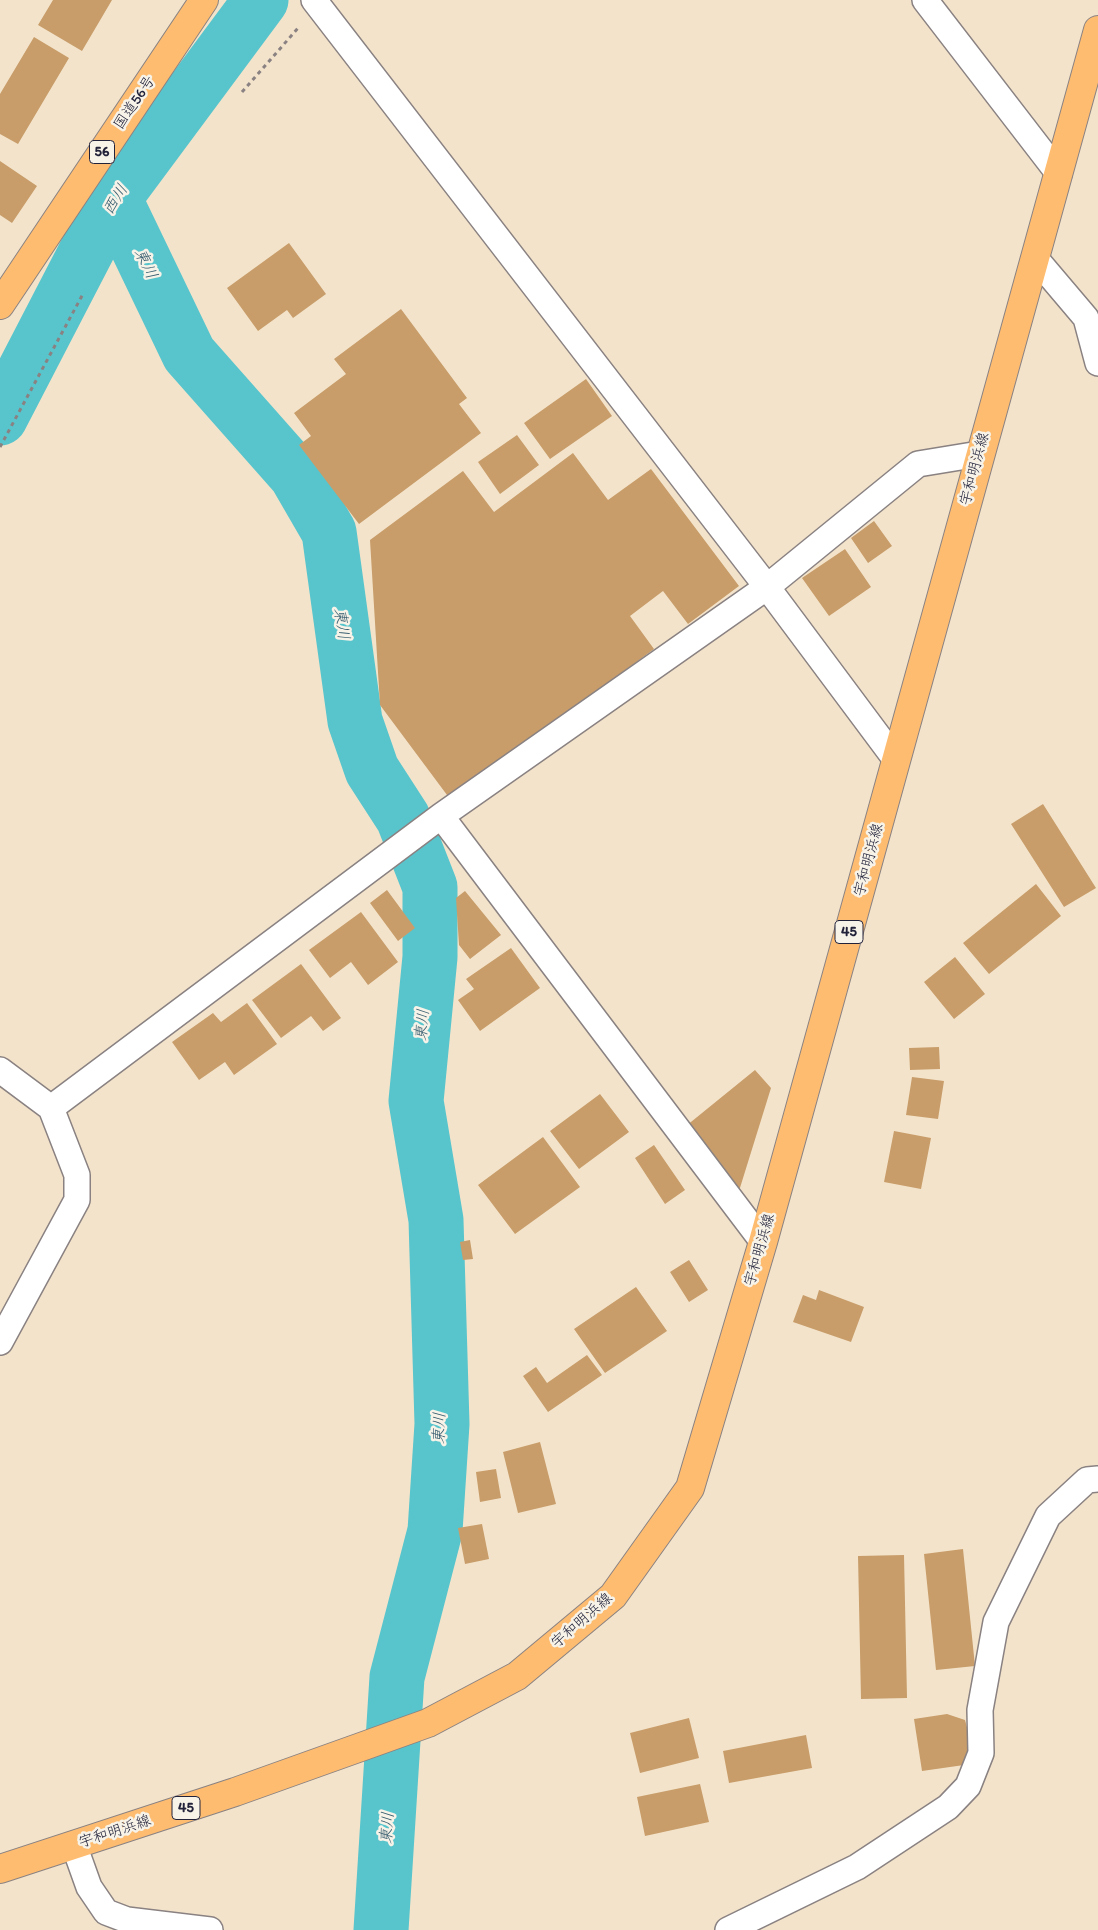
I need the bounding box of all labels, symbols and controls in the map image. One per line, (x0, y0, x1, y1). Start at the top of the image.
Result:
street label: 国道56号 (111, 73, 159, 133)
road number: 56 (90, 140, 114, 163)
water label: 西川 (99, 181, 133, 219)
water label: 東川 (129, 245, 161, 283)
street label: 宇和明浜線 (957, 430, 993, 508)
water label: 東川 (329, 607, 353, 641)
street label: 宇和明浜線 (851, 821, 887, 899)
road number: 45 (835, 920, 863, 944)
water label: 東川 (412, 1008, 434, 1042)
street label: 宇和明浜線 (741, 1211, 779, 1289)
water label: 東川 (430, 1412, 450, 1444)
street label: 宇和明浜線 (548, 1590, 616, 1652)
road number: 45 (172, 1796, 200, 1820)
water label: 東川 (377, 1811, 399, 1845)
street label: 宇和明浜線 (77, 1812, 153, 1852)

